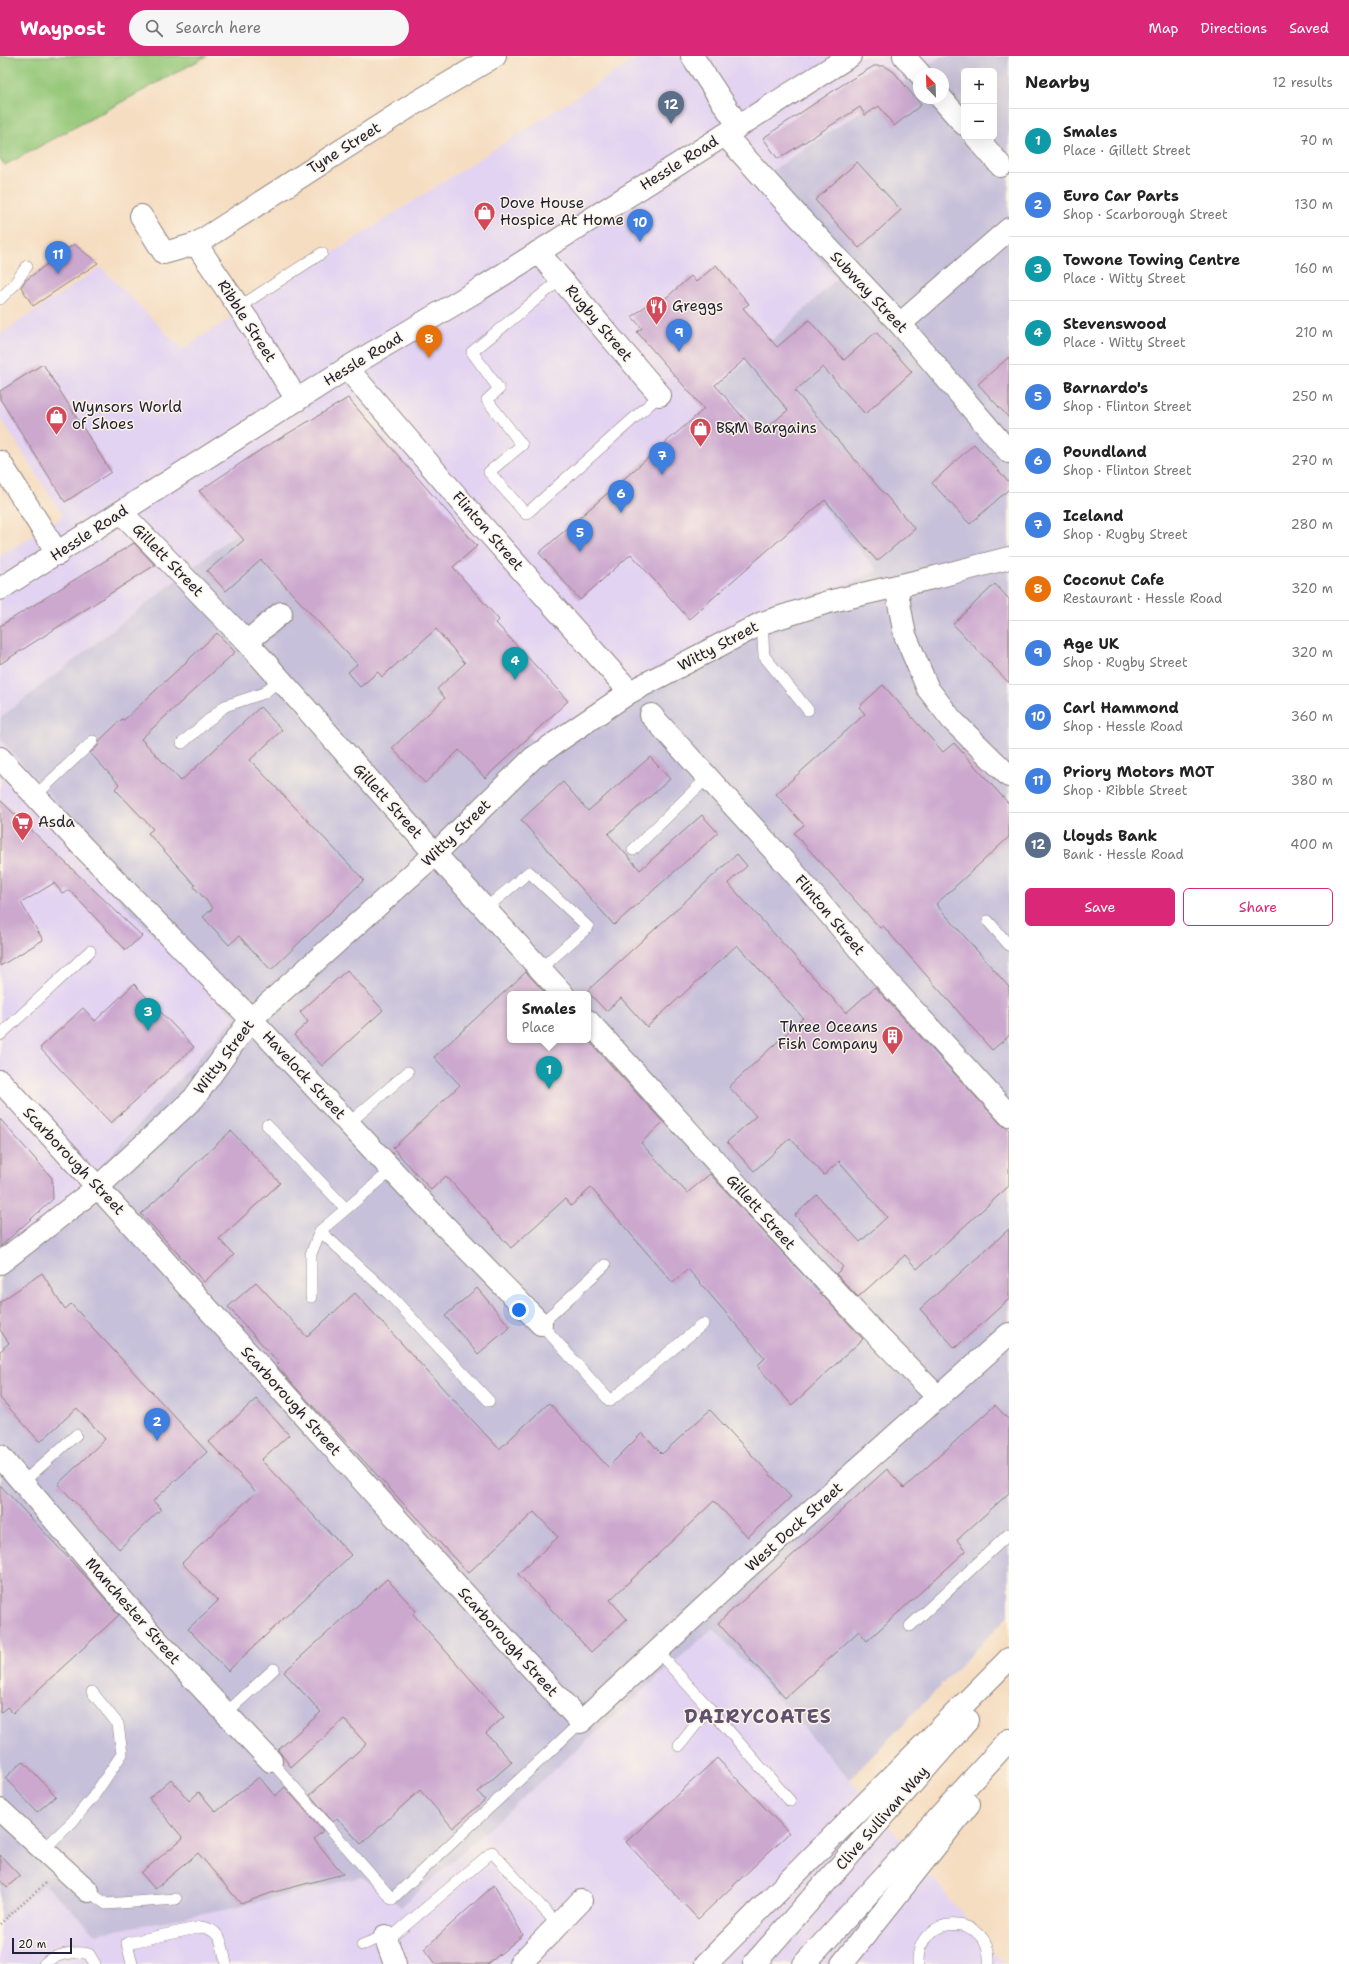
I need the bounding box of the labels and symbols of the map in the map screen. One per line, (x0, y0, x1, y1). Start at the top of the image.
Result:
north arrow (913, 68, 949, 104)
pin: 12 (658, 91, 684, 124)
street label: Tyne Street (303, 117, 385, 179)
street label: Hessle Road (636, 131, 722, 195)
place label: Dove House Hospice At Home (500, 193, 624, 230)
shop icon: Dove House Hospice At Home (471, 199, 497, 232)
pin: 10 (627, 209, 653, 242)
pin: 11 (45, 241, 71, 274)
street label: Subway Street (826, 247, 912, 337)
street label: Ribble Street (213, 276, 281, 366)
street label: Rugby Street (561, 280, 637, 366)
restaurant icon: Greggs (643, 293, 669, 326)
place label: Greggs (672, 296, 724, 316)
pin: 9 (666, 319, 692, 352)
pin: 8 (416, 325, 442, 358)
street label: Hessle Road (320, 327, 407, 391)
place label: Wynsors World of Shoes (72, 397, 183, 434)
shop icon: Wynsors World of Shoes (43, 403, 69, 436)
shop icon: B&M Bargains (688, 415, 714, 448)
place label: B&M Bargains (716, 418, 817, 438)
pin: 7 (649, 442, 675, 475)
pin: 6 (608, 480, 634, 513)
street label: Flinton Street (448, 487, 528, 575)
street label: Hessle Road (46, 500, 132, 566)
street label: Gillett Street (128, 519, 208, 601)
pin: 5 (567, 519, 593, 552)
street label: Witty Street (674, 616, 762, 676)
pin: 4 (502, 647, 528, 680)
street label: Gillett Street (349, 759, 427, 843)
street label: Witty Street (417, 795, 495, 871)
supermarket icon: Asda (9, 809, 35, 842)
place label: Asda (38, 812, 75, 832)
street label: Flinton Street (790, 871, 870, 959)
pin: 3 (135, 998, 161, 1031)
street label: Witty Street (189, 1016, 259, 1098)
place label: Three Oceans Fish Company (778, 1017, 878, 1054)
building icon: Three Oceans Fish Company (880, 1023, 906, 1056)
street label: Havelock Street (258, 1026, 350, 1124)
pin: 1 (536, 1056, 562, 1089)
street label: Scarborough Street (19, 1103, 129, 1219)
street label: Gillett Street (722, 1170, 800, 1254)
your location (509, 1300, 529, 1320)
street label: Scarborough Street (236, 1342, 346, 1460)
pin: 2 (144, 1408, 170, 1441)
street label: West Dock Street (741, 1478, 847, 1576)
street label: Manchester Street (81, 1553, 185, 1669)
street label: Scarborough Street (453, 1583, 563, 1701)
district label: DAIRYCOATES (684, 1704, 832, 1729)
street label: Clive Sullivan Way (831, 1762, 933, 1874)
scale bar (12, 1936, 72, 1955)

